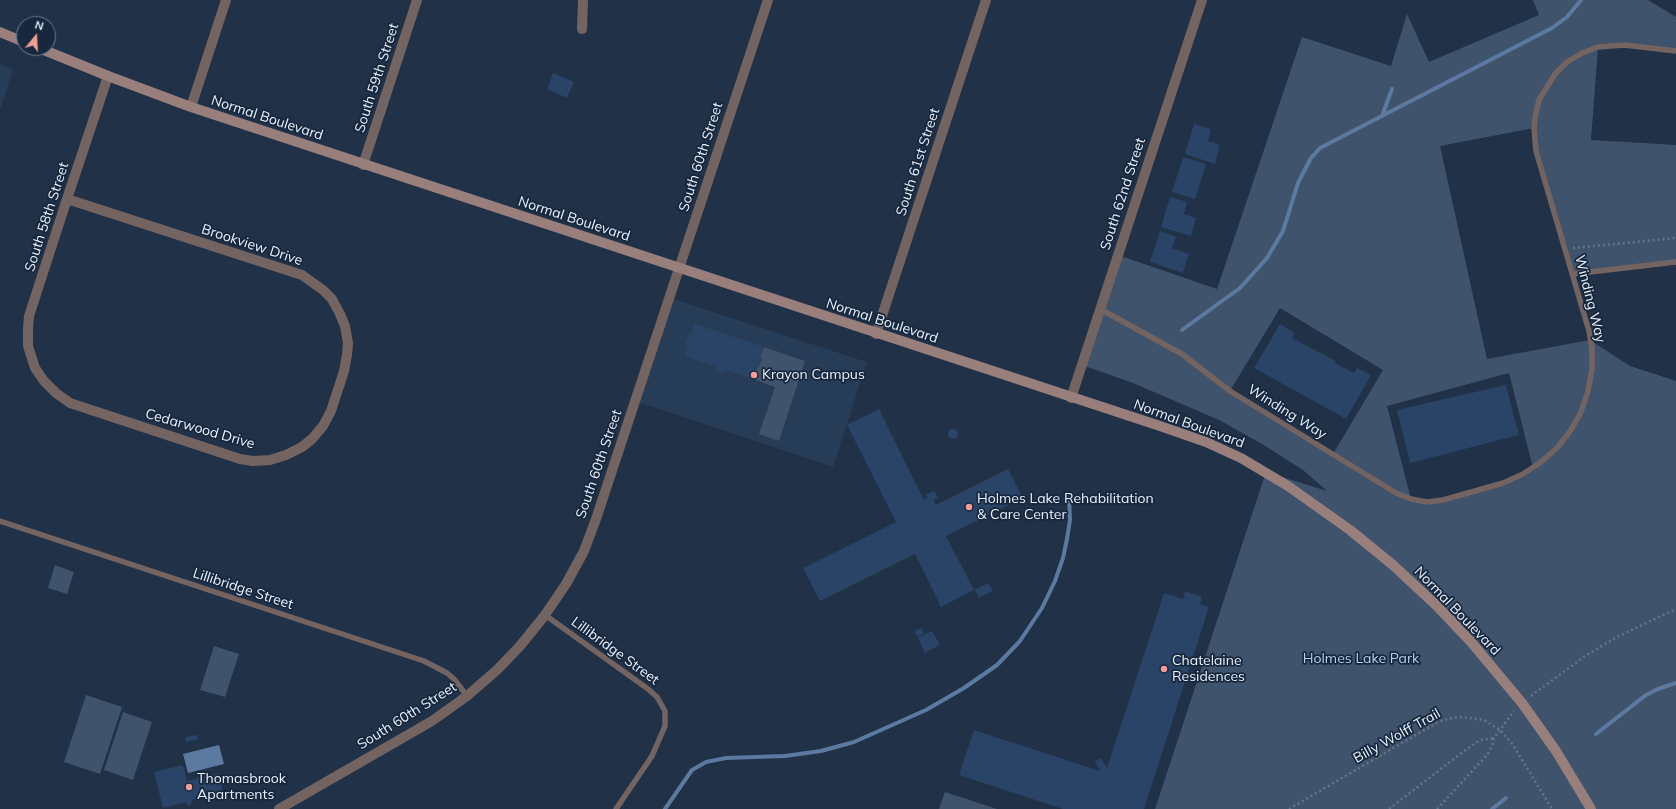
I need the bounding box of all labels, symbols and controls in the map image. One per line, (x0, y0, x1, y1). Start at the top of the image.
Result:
north arrow (16, 16, 56, 56)
text: N (33, 18, 46, 33)
street label: South 59th Street (351, 21, 403, 135)
street label: Normal Boulevard (209, 92, 325, 144)
street label: South 60th Street (675, 100, 727, 214)
street label: South 61st Street (893, 106, 943, 218)
street label: South 62nd Street (1097, 136, 1149, 252)
street label: South 58th Street (21, 160, 73, 274)
street label: Normal Boulevard (516, 193, 632, 245)
street label: Brookview Drive (199, 221, 305, 269)
street label: Winding Way (1571, 253, 1609, 345)
street label: Normal Boulevard (824, 295, 940, 347)
place label: Krayon Campus (762, 367, 865, 383)
marker: Krayon Campus (749, 370, 759, 380)
street label: Winding Way (1245, 381, 1329, 443)
street label: Normal Boulevard (1131, 396, 1247, 452)
street label: Cedarwood Drive (143, 405, 257, 453)
street label: South 60th Street (573, 407, 625, 521)
place label: Holmes Lake Rehabilitation & Care Center (977, 491, 1154, 524)
marker: Holmes Lake Rehabilitation & Care Center (964, 502, 974, 512)
street label: Normal Boulevard (1410, 563, 1504, 659)
street label: Lillibridge Street (191, 565, 295, 613)
street label: Lillibridge Street (568, 613, 662, 689)
park label: Holmes Lake Park (1303, 651, 1419, 667)
place label: Chatelaine Residences (1172, 653, 1245, 686)
marker: Chatelaine Residences (1159, 664, 1169, 674)
street label: South 60th Street (354, 679, 460, 753)
street label: Billy Wolff Trail (1350, 705, 1444, 767)
place label: Thomasbrook Apartments (197, 771, 286, 804)
marker: Thomasbrook Apartments (184, 782, 194, 792)

